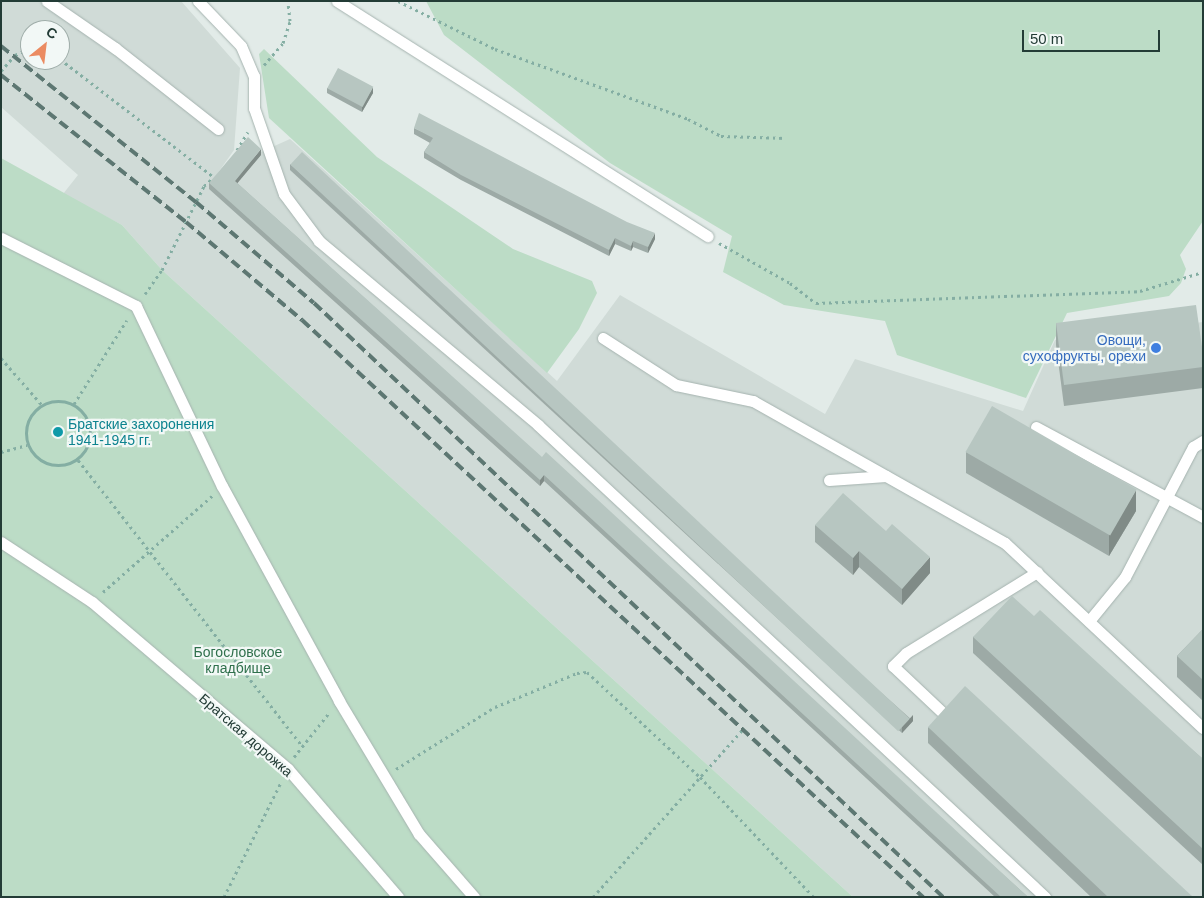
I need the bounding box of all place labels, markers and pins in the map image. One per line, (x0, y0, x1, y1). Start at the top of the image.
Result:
place label: Овощи, сухофрукты, орехи (1023, 332, 1146, 364)
marker: Овощи, сухофрукты, орехи (1150, 342, 1162, 354)
place label: Братские захоронения 1941-1945 гг. (68, 416, 214, 448)
marker: Братские захоронения 1941-1945 гг. (52, 426, 64, 438)

